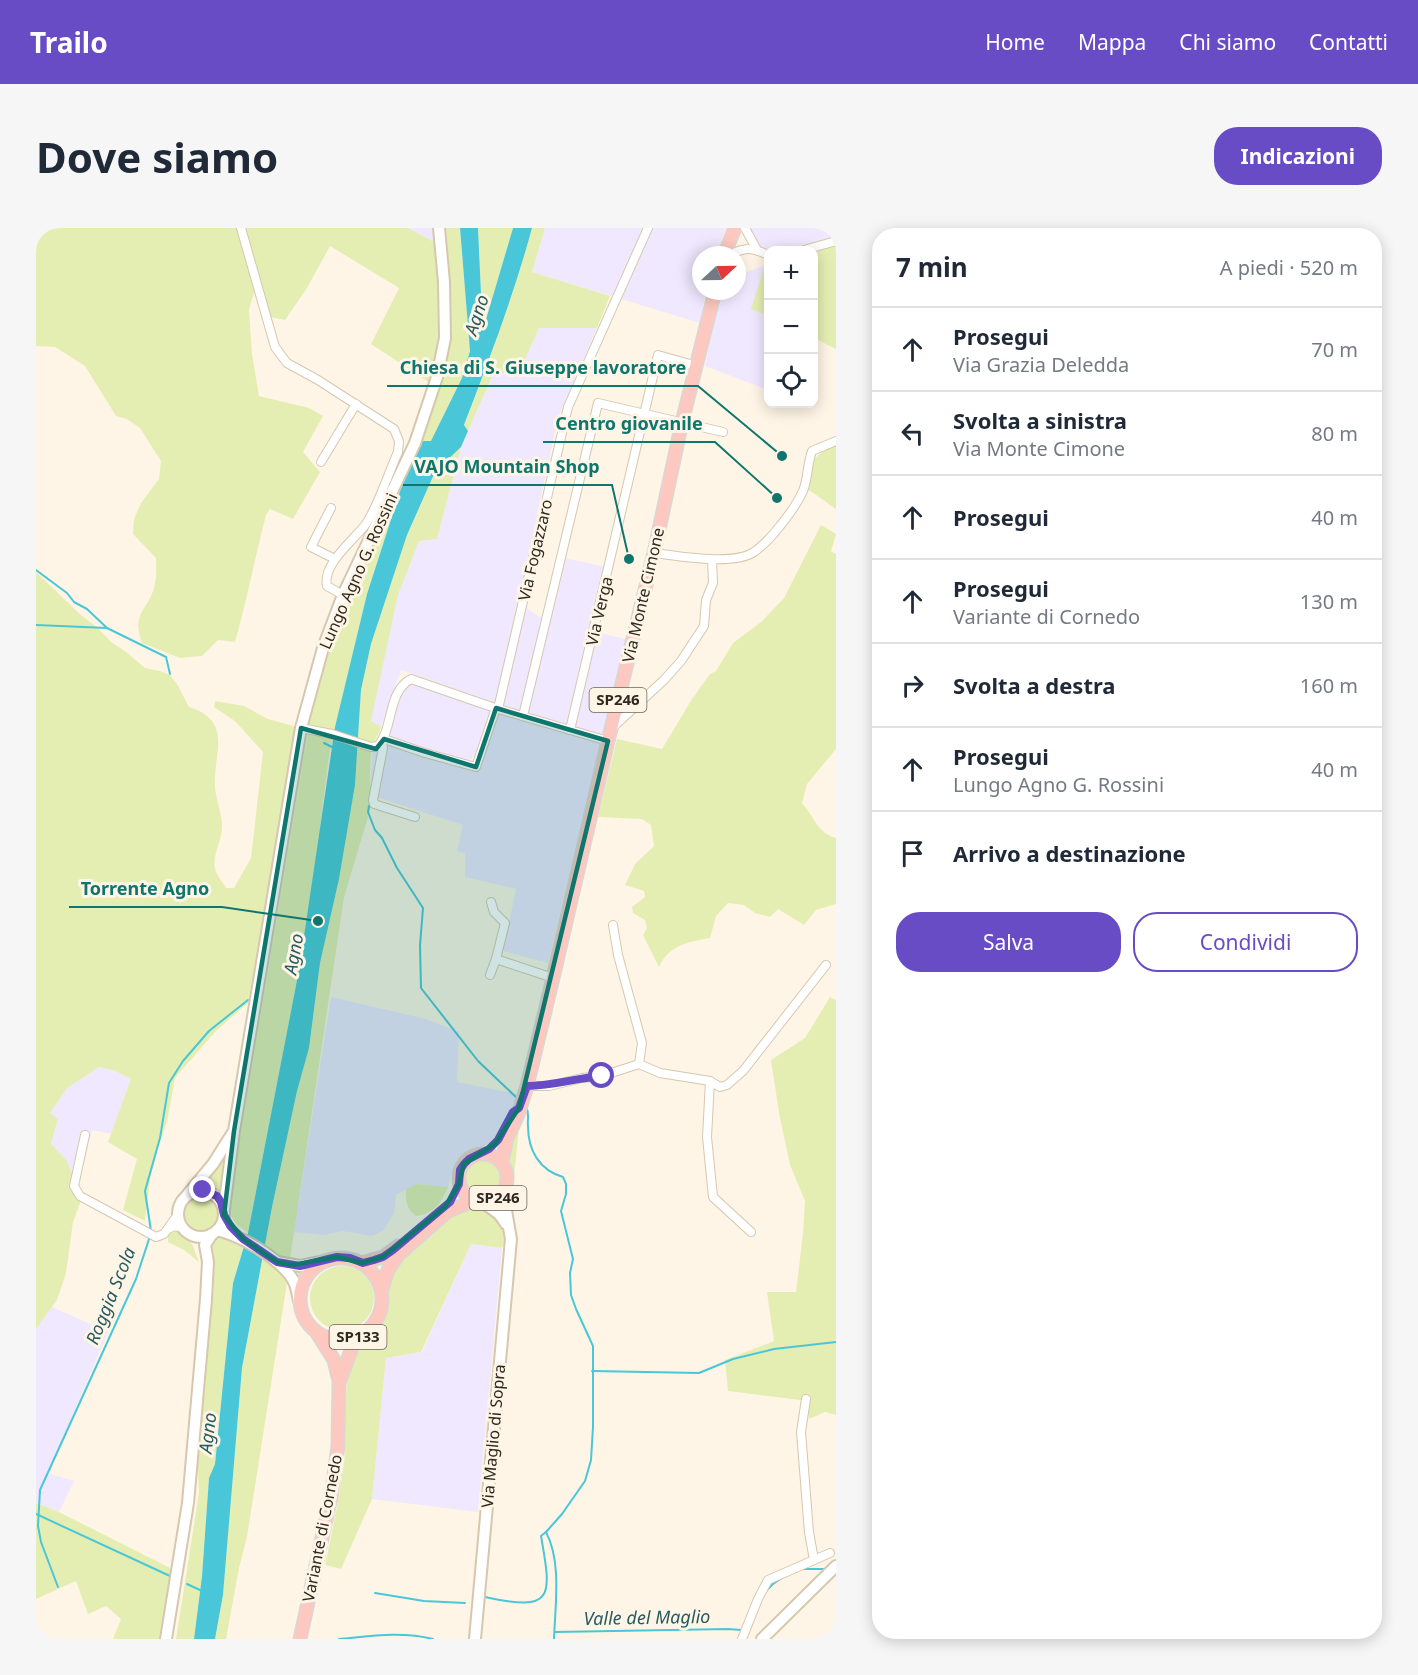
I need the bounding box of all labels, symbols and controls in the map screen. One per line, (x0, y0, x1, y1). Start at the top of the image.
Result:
text: Trailo (30, 23, 108, 61)
text: Home (985, 28, 1045, 56)
text: Mappa (1078, 28, 1146, 56)
text: Chi siamo (1179, 28, 1276, 56)
text: Contatti (1309, 28, 1388, 56)
button: Indicazioni (1214, 127, 1382, 185)
text: Dove siamo (36, 128, 278, 185)
north arrow (692, 246, 746, 300)
map controls (764, 246, 818, 408)
button: + (764, 246, 818, 300)
text: 7 min (896, 249, 968, 285)
text: A piedi · 520 m (1220, 254, 1358, 281)
water label: Agno (458, 291, 494, 340)
button: − (764, 300, 818, 354)
text: Prosegui (953, 321, 1049, 351)
icon: ahead (896, 333, 929, 366)
text: 70 m (1311, 336, 1358, 363)
callout: Chiesa di S. Giuseppe lavoratore (387, 350, 698, 386)
text: Via Grazia Deledda (953, 351, 1129, 378)
button: locate (764, 354, 818, 408)
text: Chiesa di S. Giuseppe lavoratore (400, 355, 686, 379)
text: Svolta a sinistra (953, 405, 1127, 435)
callout: Centro giovanile (543, 406, 715, 442)
text: Centro giovanile (555, 411, 703, 435)
icon: left (896, 417, 929, 450)
text: 80 m (1311, 420, 1358, 447)
text: Via Monte Cimone (953, 435, 1125, 462)
callout: VAJO Mountain Shop (403, 449, 612, 485)
text: VAJO Mountain Shop (414, 454, 600, 478)
street label: Lungo Agno G. Rossini (314, 489, 402, 653)
street label: Via Fogazzaro (513, 497, 557, 603)
icon: ahead (896, 501, 929, 534)
text: Prosegui (953, 502, 1049, 532)
text: 40 m (1311, 504, 1358, 531)
street label: Via Monte Cimone (617, 525, 669, 665)
text: Prosegui (953, 573, 1049, 603)
street label: Via Verga (580, 574, 618, 648)
icon: ahead (896, 585, 929, 618)
text: 130 m (1300, 588, 1358, 615)
text: Variante di Cornedo (953, 603, 1140, 630)
icon: right (896, 669, 929, 702)
text: Svolta a destra (953, 670, 1116, 700)
text: 160 m (1300, 672, 1358, 699)
road number: SP246 (590, 688, 646, 712)
text: Prosegui (953, 741, 1049, 771)
icon: ahead (896, 753, 929, 786)
text: 40 m (1311, 756, 1358, 783)
text: Lungo Agno G. Rossini (953, 771, 1164, 798)
icon: arrive (896, 837, 929, 870)
text: Arrivo a destinazione (953, 838, 1186, 868)
callout: Torrente Agno (69, 871, 222, 907)
text: Torrente Agno (81, 876, 209, 900)
button: Salva (896, 912, 1121, 972)
button: Condividi (1133, 912, 1358, 972)
water label: Agno (277, 932, 308, 978)
route start (588, 1062, 614, 1088)
route end (189, 1176, 215, 1202)
road number: SP246 (470, 1186, 526, 1210)
water label: Roggia Scola (80, 1243, 141, 1348)
road number: SP133 (330, 1325, 386, 1349)
street label: Via Maglio di Sopra (476, 1363, 510, 1509)
water label: Agno (192, 1411, 221, 1457)
street label: Variante di Cornedo (297, 1452, 347, 1604)
water label: Valle del Maglio (583, 1604, 711, 1630)

